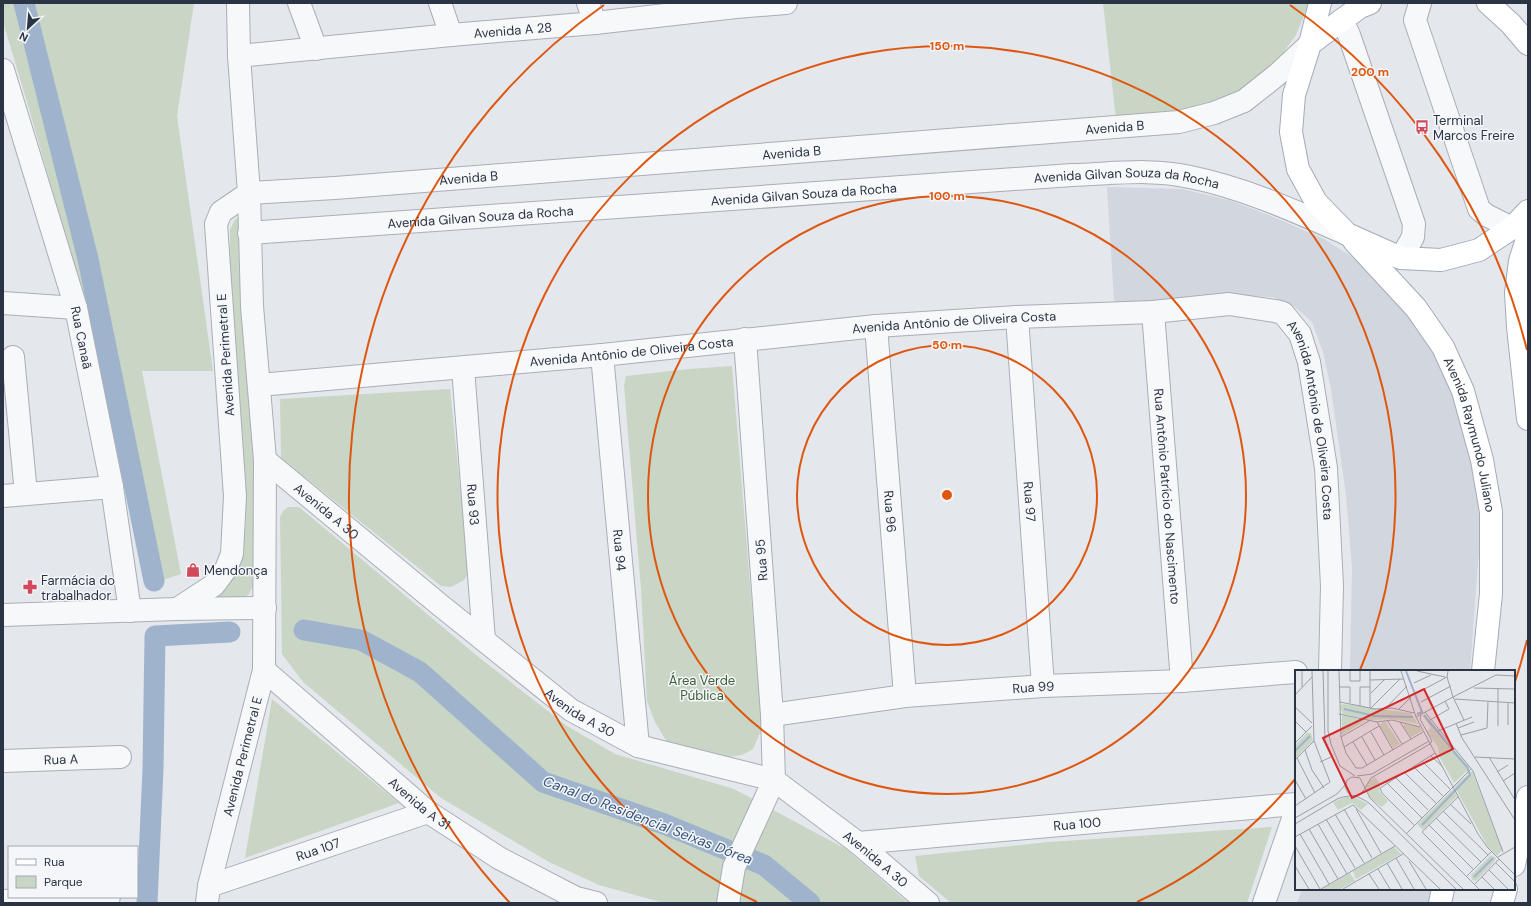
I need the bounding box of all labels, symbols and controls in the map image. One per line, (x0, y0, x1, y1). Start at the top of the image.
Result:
north arrow (8, 8, 48, 48)
street label: Avenida A 28 (473, 19, 553, 42)
text: N (17, 29, 30, 45)
text: 150 m (930, 38, 964, 54)
text: 200 m (1351, 64, 1389, 80)
place label: Terminal Marcos Freire (1433, 112, 1515, 144)
street label: Avenida B (1085, 117, 1145, 138)
bus stop icon: Terminal Marcos Freire (1414, 119, 1430, 135)
street label: Avenida B (762, 142, 822, 164)
street label: Avenida Gilvan Souza da Rocha (1033, 164, 1221, 193)
street label: Avenida B (439, 167, 499, 189)
street label: Avenida Gilvan Souza da Rocha (710, 179, 897, 209)
text: 100 m (929, 188, 965, 204)
street label: Avenida Gilvan Souza da Rocha (387, 202, 574, 232)
street label: Avenida Perimetral E (213, 293, 238, 417)
street label: Rua Canaã (67, 305, 96, 370)
street label: Avenida Antônio de Oliveira Costa (851, 308, 1057, 337)
street label: Avenida Antônio de Oliveira Costa (1283, 317, 1337, 521)
street label: Avenida Antônio de Oliveira Costa (529, 333, 734, 370)
text: 50 m (932, 337, 962, 353)
street label: Avenida Raymundo Juliano (1440, 354, 1499, 514)
street label: Rua Antônio Patrício do Nascimento (1150, 388, 1184, 605)
street label: Avenida A 30 (290, 479, 363, 544)
street label: Rua 97 (1020, 481, 1039, 522)
street label: Rua 93 (463, 483, 483, 526)
centre of rings (940, 488, 954, 502)
street label: Rua 96 (880, 490, 900, 533)
street label: Rua 94 (609, 529, 630, 572)
street label: Rua 95 (752, 538, 771, 581)
shop icon: Mendonça (185, 562, 201, 578)
place label: Mendonça (204, 562, 268, 579)
place label: Farmácia do trabalhador (41, 572, 115, 604)
pharmacy icon: Farmácia do trabalhador (22, 579, 38, 595)
inset map (1295, 670, 1515, 890)
park label: Área Verde Pública (669, 671, 735, 704)
street label: Rua 99 (1012, 678, 1055, 697)
street label: Avenida A 30 (541, 684, 618, 741)
street label: Avenida Perimetral E (219, 695, 266, 818)
street label: Rua A (44, 750, 79, 769)
water label: Canal do Residencial Seixas Dórea (541, 772, 756, 868)
street label: Avenida A 31 (385, 774, 454, 833)
street label: Rua 100 (1053, 813, 1102, 835)
street label: Avenida A 30 (840, 827, 912, 891)
street label: Rua 107 (294, 834, 342, 865)
legend (8, 846, 138, 898)
text: Rua (44, 854, 65, 870)
text: Parque (44, 874, 83, 890)

